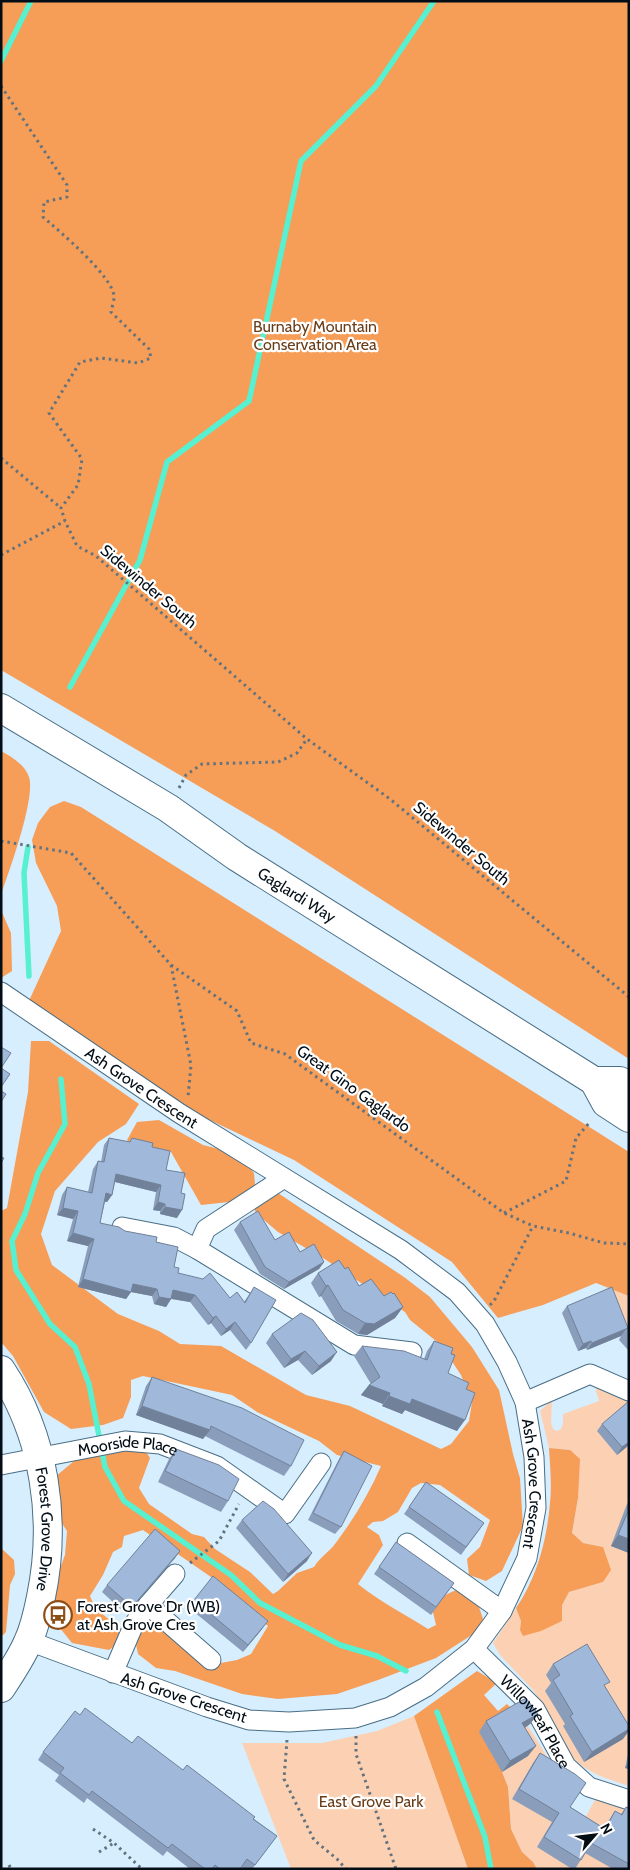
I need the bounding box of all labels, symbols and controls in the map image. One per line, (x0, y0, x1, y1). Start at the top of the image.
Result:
park label: Burnaby Mountain Conservation Area (253, 317, 377, 354)
street label: Sidewinder South (97, 541, 201, 632)
street label: Sidewinder South (410, 798, 514, 889)
street label: Gaglardi Way (254, 863, 339, 927)
street label: Great Gino Gaglardo (293, 1041, 414, 1136)
street label: Ash Grove Crescent (82, 1043, 202, 1133)
street label: Ash Grove Crescent (518, 1417, 545, 1551)
street label: Moorside Place (76, 1432, 181, 1460)
street label: Forest Grove Drive (31, 1465, 57, 1593)
place label: Forest Grove Dr (WB) at Ash Grove Cres (77, 1597, 220, 1634)
bus stop icon: Forest Grove Dr (WB) at Ash Grove Cres (43, 1600, 73, 1630)
street label: Ash Grove Crescent (118, 1668, 250, 1727)
street label: Willowleaf Place (496, 1671, 574, 1772)
park label: East Grove Park (319, 1792, 424, 1811)
north arrow (570, 1810, 620, 1860)
text: N (596, 1820, 617, 1837)

